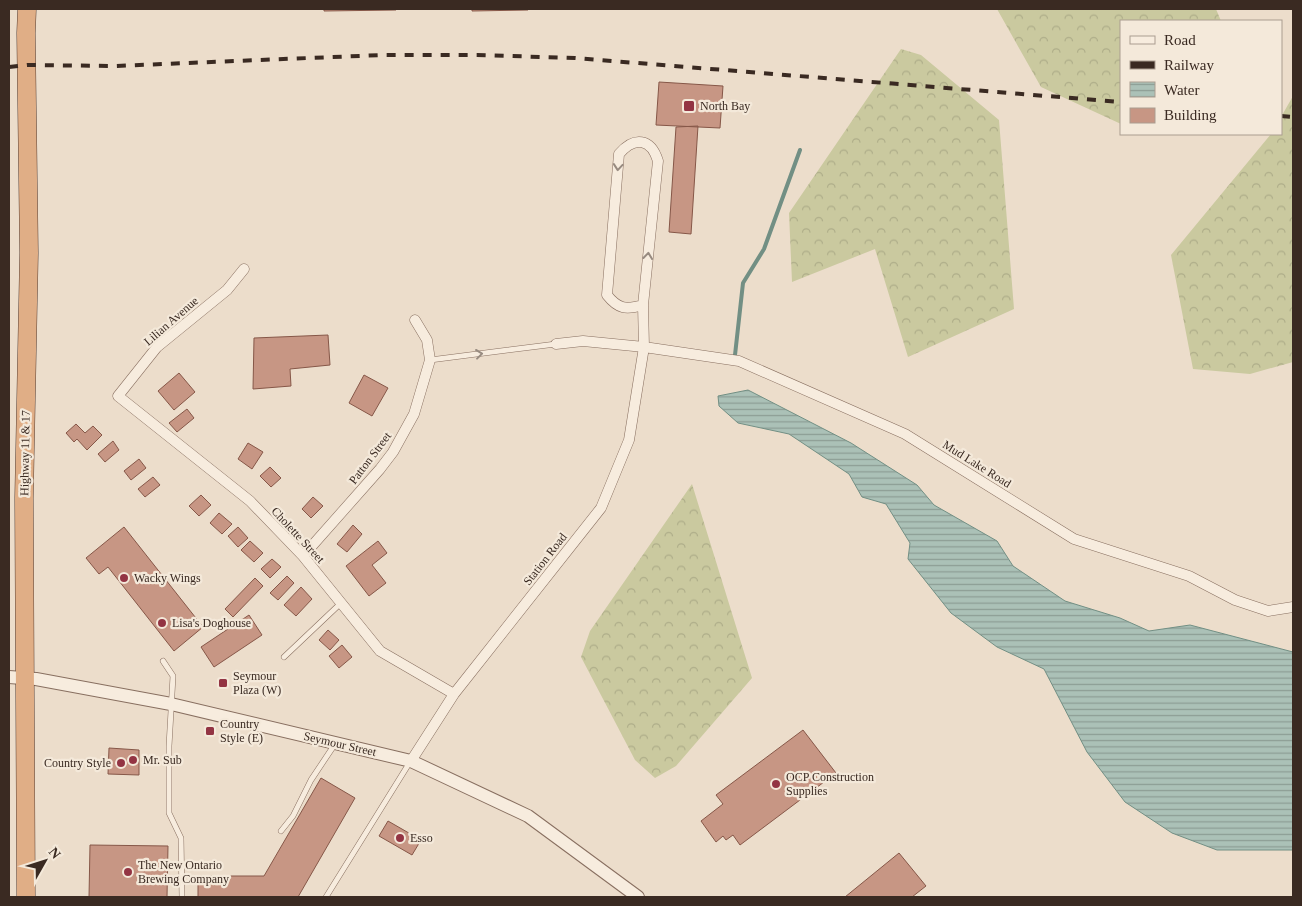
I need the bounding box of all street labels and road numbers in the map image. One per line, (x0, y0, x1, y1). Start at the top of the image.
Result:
street label: Lilian Avenue (141, 294, 201, 348)
street label: Highway 11 & 17 (17, 410, 33, 496)
street label: Patton Street (346, 429, 395, 487)
street label: Mud Lake Road (940, 437, 1014, 491)
street label: Cholette Street (268, 504, 328, 566)
street label: Station Road (520, 530, 570, 588)
street label: Seymour Street (302, 729, 378, 759)

